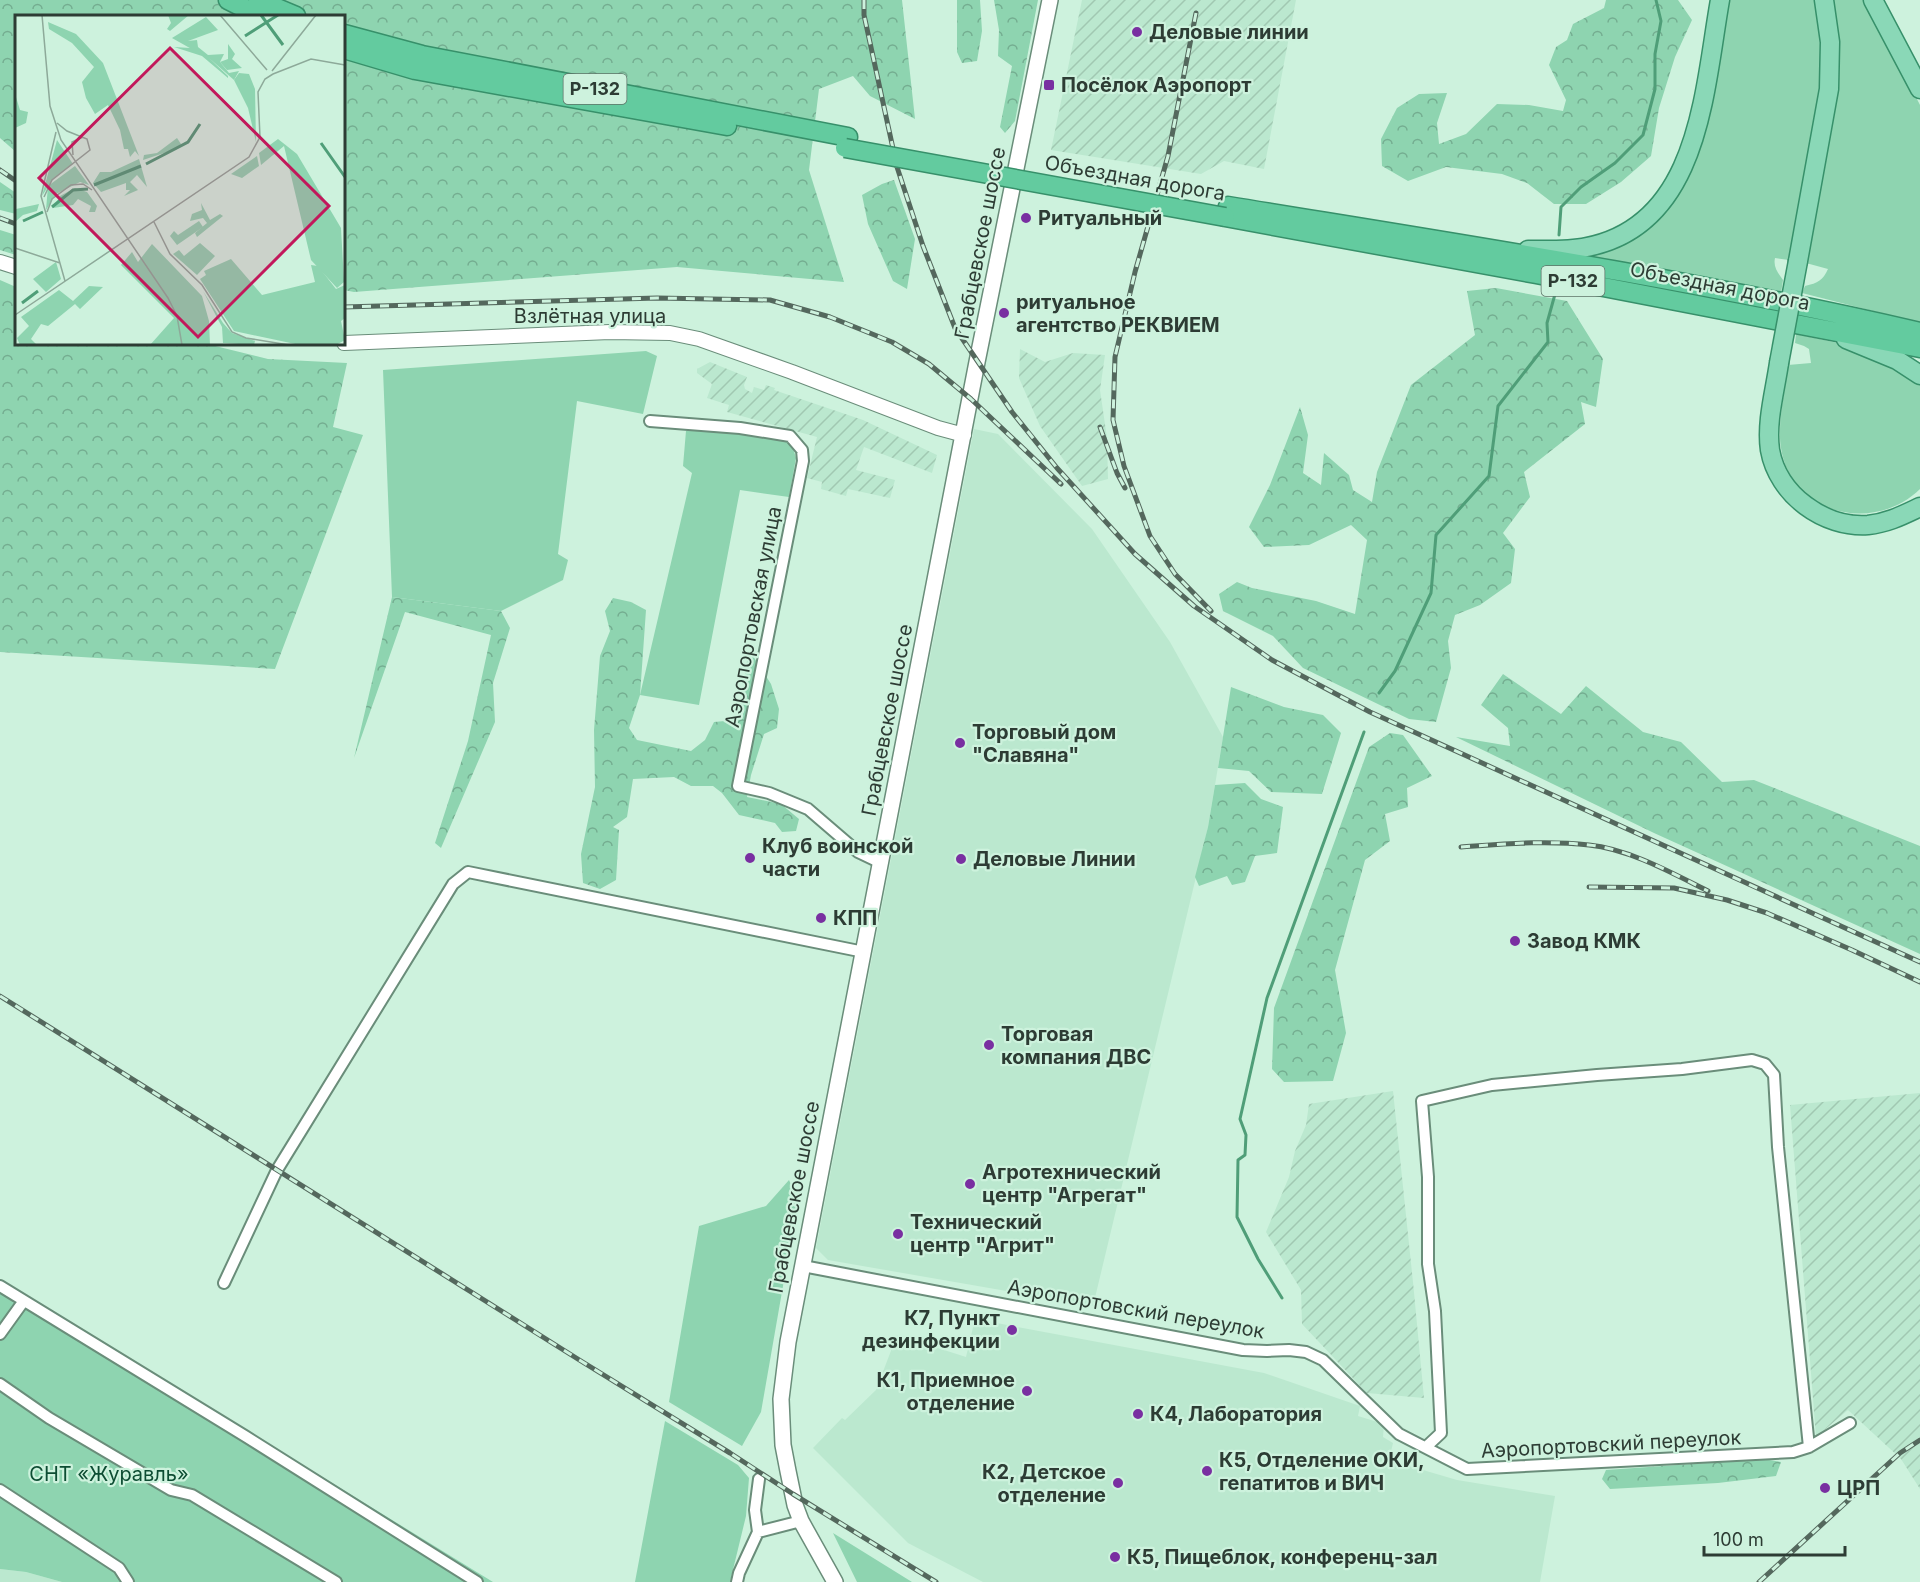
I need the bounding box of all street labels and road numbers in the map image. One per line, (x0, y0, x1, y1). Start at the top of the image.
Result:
road number: Р-132 (564, 74, 626, 104)
street label: Грабцевское шоссе (950, 145, 1010, 341)
street label: Объездная дорога (1043, 150, 1227, 206)
street label: Объездная дорога (1628, 257, 1812, 315)
road number: Р-132 (1542, 266, 1604, 296)
street label: Взлётная улица (514, 304, 666, 328)
street label: Аэропортовская улица (720, 504, 786, 730)
street label: Грабцевское шоссе (857, 622, 917, 818)
street label: Грабцевское шоссе (764, 1099, 824, 1295)
street label: Аэропортовский переулок (1006, 1275, 1267, 1343)
street label: Аэропортовский переулок (1480, 1425, 1742, 1463)

